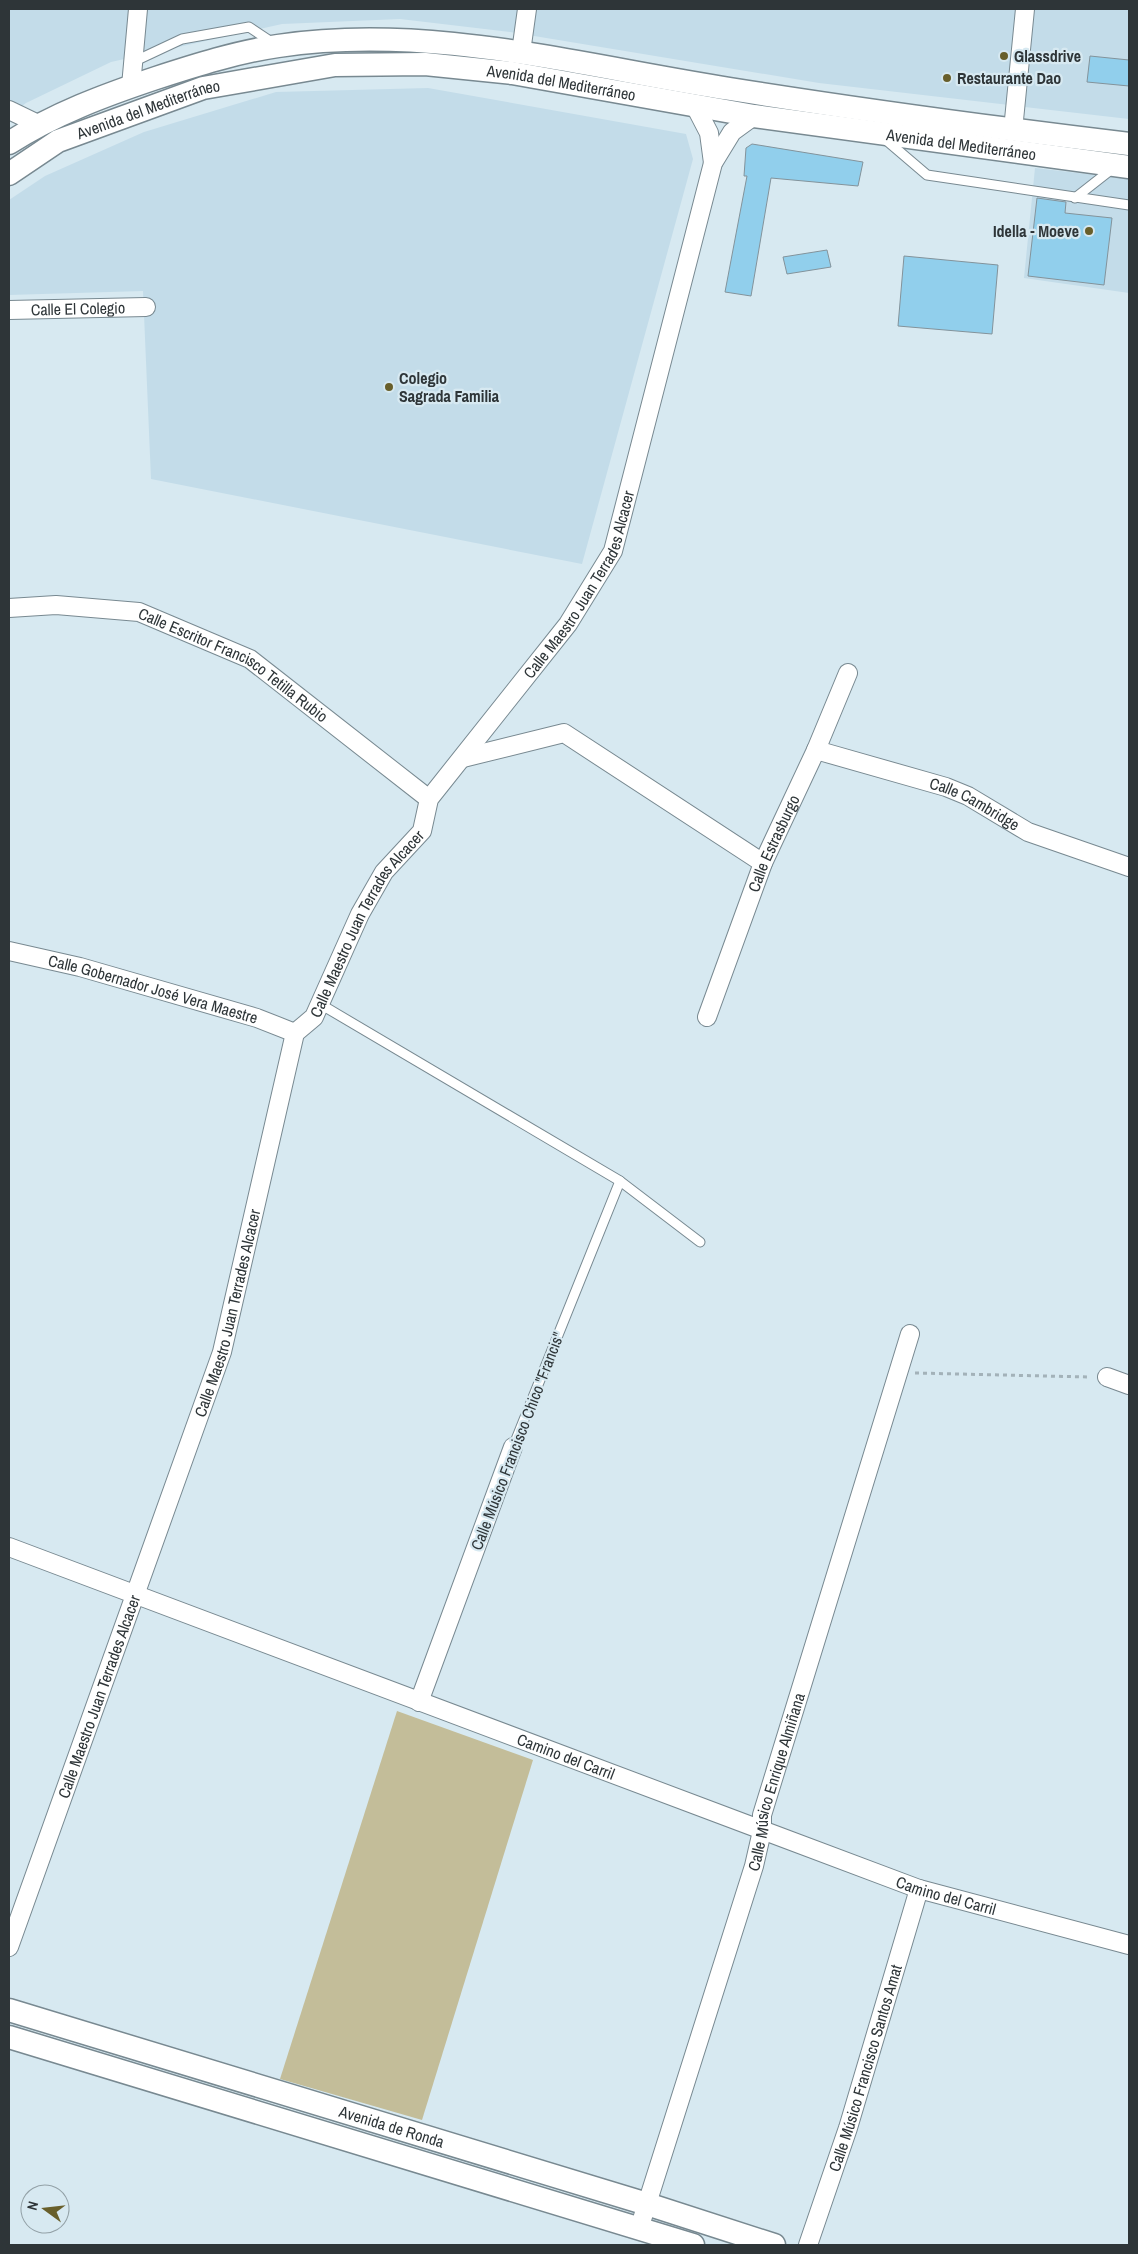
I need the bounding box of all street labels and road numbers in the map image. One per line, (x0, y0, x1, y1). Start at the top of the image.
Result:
street label: Avenida del Mediterráneo (485, 59, 637, 106)
street label: Avenida del Mediterráneo (73, 74, 222, 145)
street label: Avenida del Mediterráneo (884, 123, 1038, 165)
street label: Calle El Colegio (31, 296, 125, 321)
street label: Calle Maestro Juan Terrades Alcacer (518, 488, 639, 683)
street label: Calle Escritor Francisco Tetilla Rubio (135, 602, 333, 727)
street label: Calle Cambridge (927, 772, 1024, 835)
street label: Calle Estrasburgo (742, 791, 805, 895)
street label: Calle Maestro Juan Terrades Alcacer (304, 825, 429, 1021)
street label: Calle Gobernador José Vera Maestre (46, 949, 260, 1029)
street label: Calle Maestro Juan Terrades Alcacer (189, 1206, 265, 1420)
street label: Calle Músico Francisco Chico "Francis" (465, 1329, 569, 1553)
street label: Calle Maestro Juan Terrades Alcacer (52, 1591, 145, 1801)
street label: Calle Músico Enrique Almiñana (742, 1689, 810, 1874)
street label: Camino del Carril (514, 1728, 618, 1785)
street label: Camino del Carril (893, 1870, 999, 1920)
street label: Calle Músico Francisco Santos Amat (823, 1962, 907, 2174)
street label: Avenida de Ronda (336, 2100, 447, 2153)

